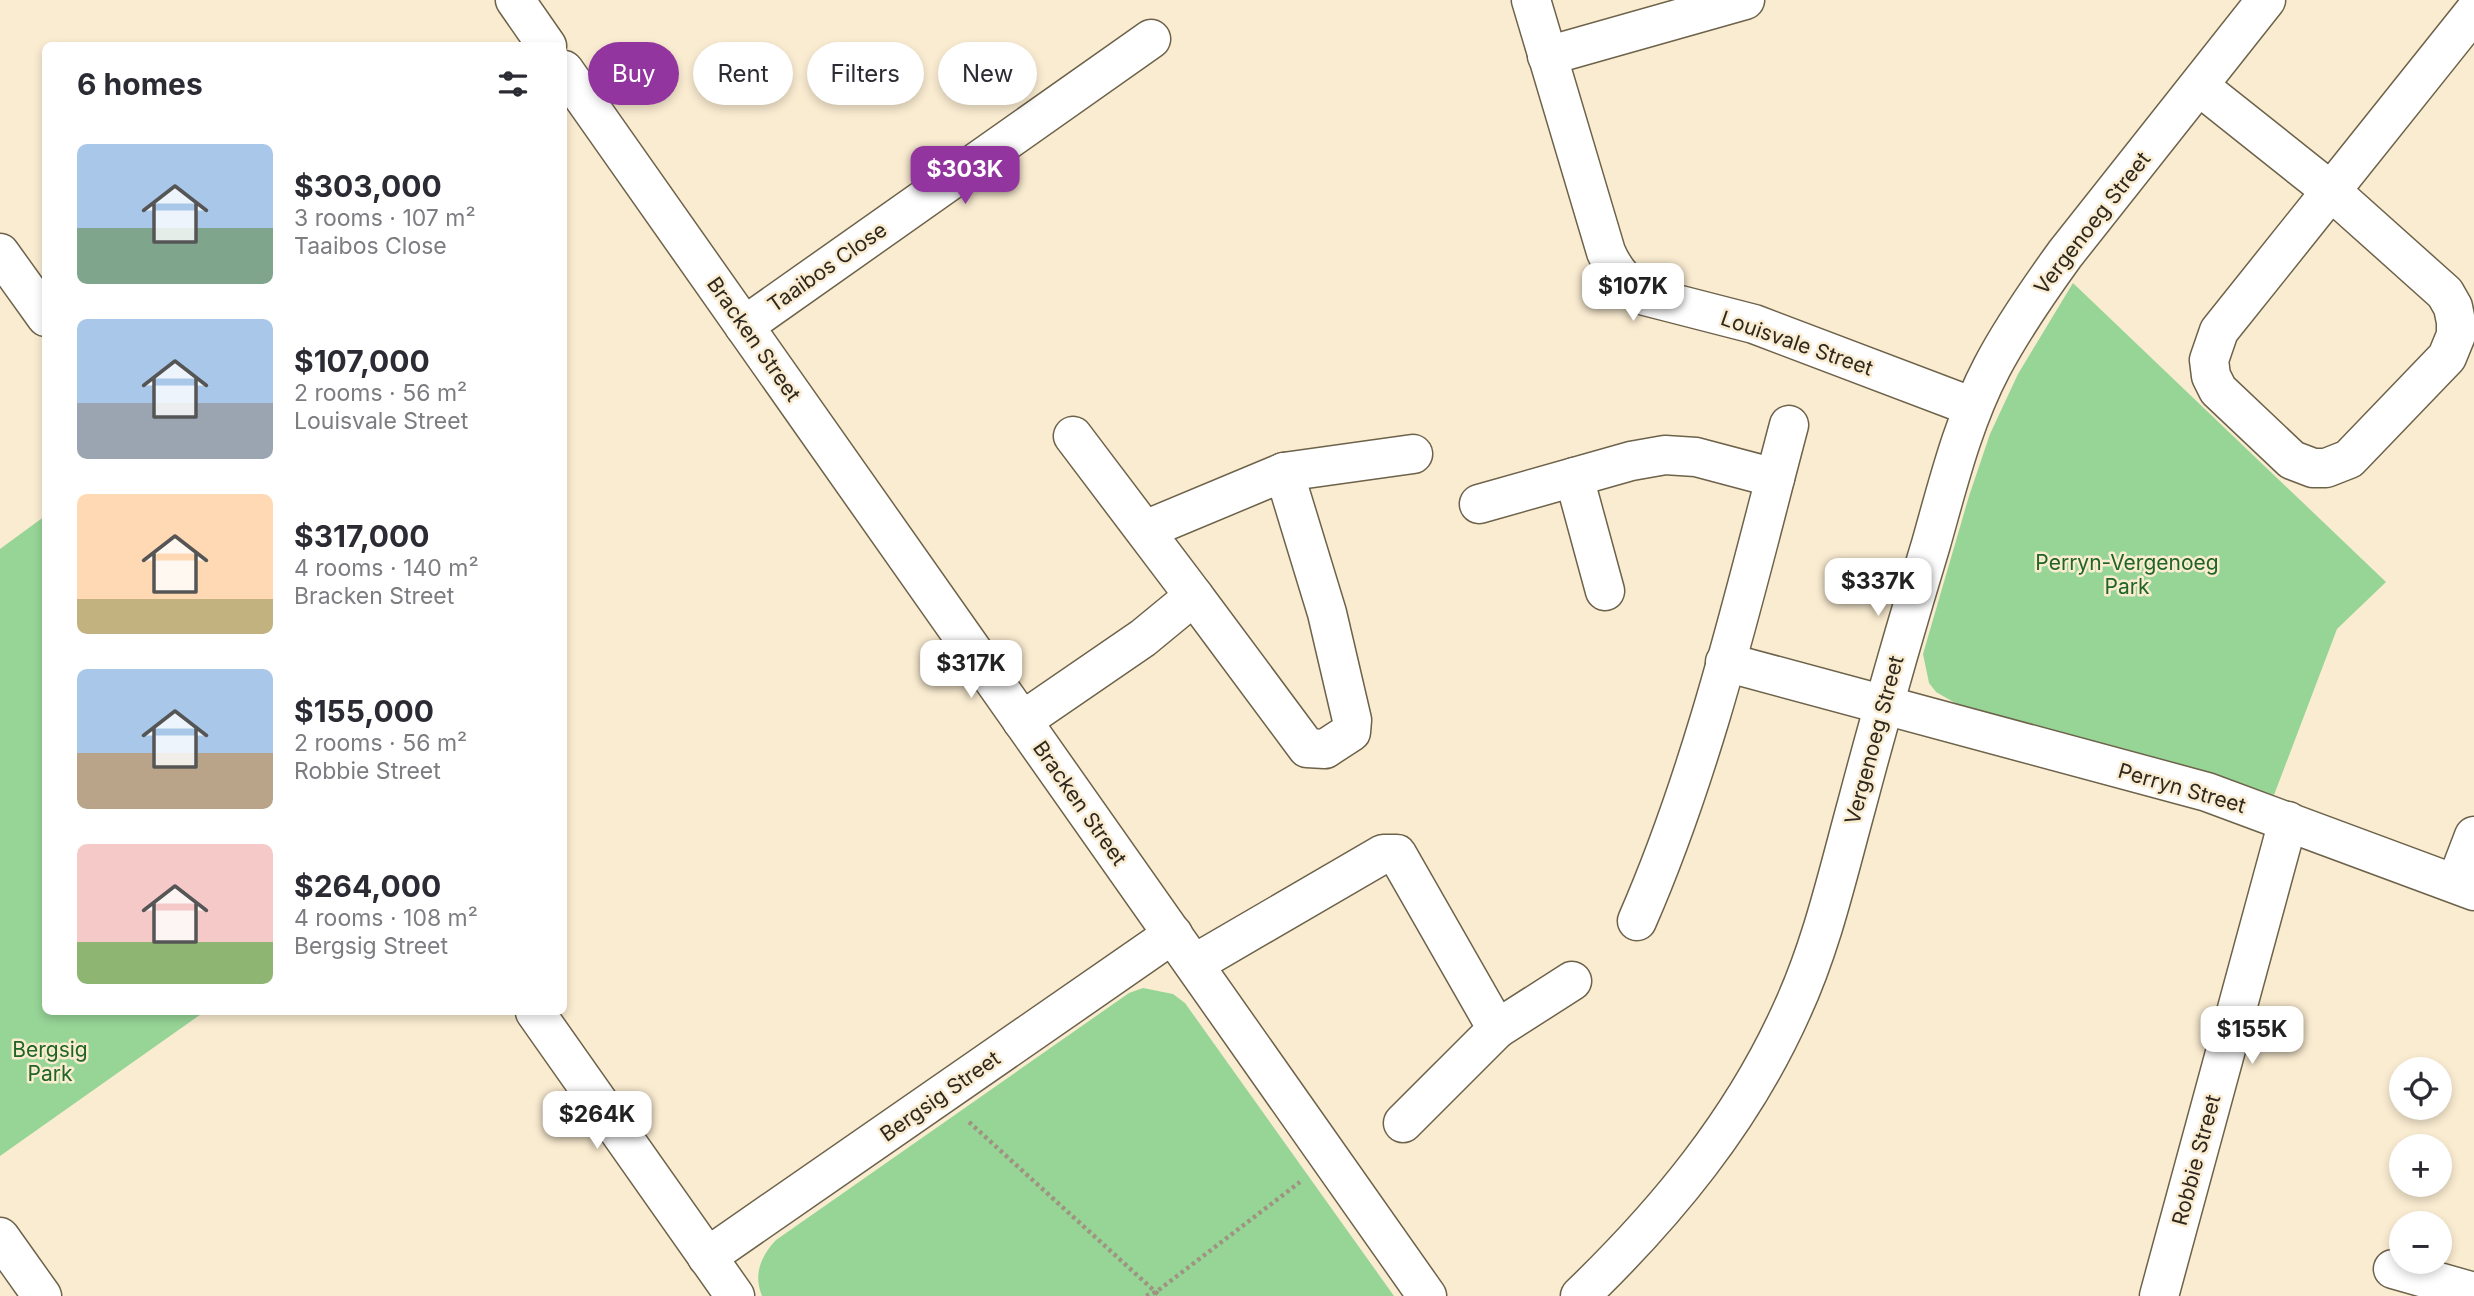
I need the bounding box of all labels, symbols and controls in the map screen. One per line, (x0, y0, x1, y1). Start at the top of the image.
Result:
chip: Buy (588, 42, 679, 105)
chip: Rent (693, 42, 793, 105)
chip: Filters (807, 42, 924, 105)
chip: New (938, 42, 1037, 105)
icon: filters (494, 65, 532, 103)
text: 6 homes (77, 66, 203, 102)
pin: $303K (916, 146, 1014, 206)
street label: Vergenoeg Street (2029, 147, 2155, 299)
text: $303K (927, 155, 1003, 183)
text: $303,000 (294, 168, 442, 204)
icon: home (133, 172, 217, 256)
text: 3 rooms · 107 m² (294, 204, 476, 232)
street label: Taaibos Close (763, 217, 891, 317)
text: Taaibos Close (294, 232, 447, 260)
pin: $107K (1584, 264, 1682, 323)
street label: Bracken Street (702, 272, 806, 406)
text: $107K (1598, 272, 1668, 300)
street label: Louisvale Street (1718, 305, 1876, 381)
text: $107,000 (294, 343, 430, 379)
icon: home (133, 347, 217, 431)
text: 2 rooms · 56 m² (294, 379, 467, 407)
text: Louisvale Street (294, 407, 468, 435)
text: $317,000 (294, 518, 429, 554)
icon: home (133, 522, 217, 606)
park label: Perryn-Vergenoeg Park (2035, 550, 2219, 599)
text: 4 rooms · 140 m² (294, 554, 479, 582)
pin: $337K (1829, 558, 1927, 618)
text: $337K (1841, 567, 1915, 595)
text: Bracken Street (294, 582, 454, 610)
pin: $317K (922, 640, 1020, 700)
text: $317K (936, 649, 1006, 677)
street label: Vergenoeg Street (1839, 653, 1909, 827)
text: $155,000 (294, 693, 434, 729)
icon: home (133, 697, 217, 781)
text: 2 rooms · 56 m² (294, 729, 467, 757)
street label: Bracken Street (1028, 736, 1132, 870)
text: Robbie Street (294, 757, 441, 785)
street label: Perryn Street (2115, 758, 2249, 818)
text: $264,000 (294, 868, 441, 904)
icon: home (133, 872, 217, 956)
text: 4 rooms · 108 m² (294, 904, 478, 932)
text: Bergsig Street (294, 932, 448, 960)
pin: $155K (2203, 1006, 2301, 1066)
text: $155K (2217, 1015, 2287, 1043)
park label: Bergsig Park (12, 1037, 88, 1086)
street label: Bergsig Street (875, 1045, 1005, 1147)
map controls (2389, 1057, 2452, 1274)
button: locate (2389, 1057, 2452, 1120)
pin: $264K (548, 1092, 646, 1151)
street label: Robbie Street (2167, 1092, 2225, 1228)
text: $264K (559, 1100, 635, 1128)
button: + (2389, 1134, 2452, 1197)
button: − (2389, 1211, 2452, 1274)

